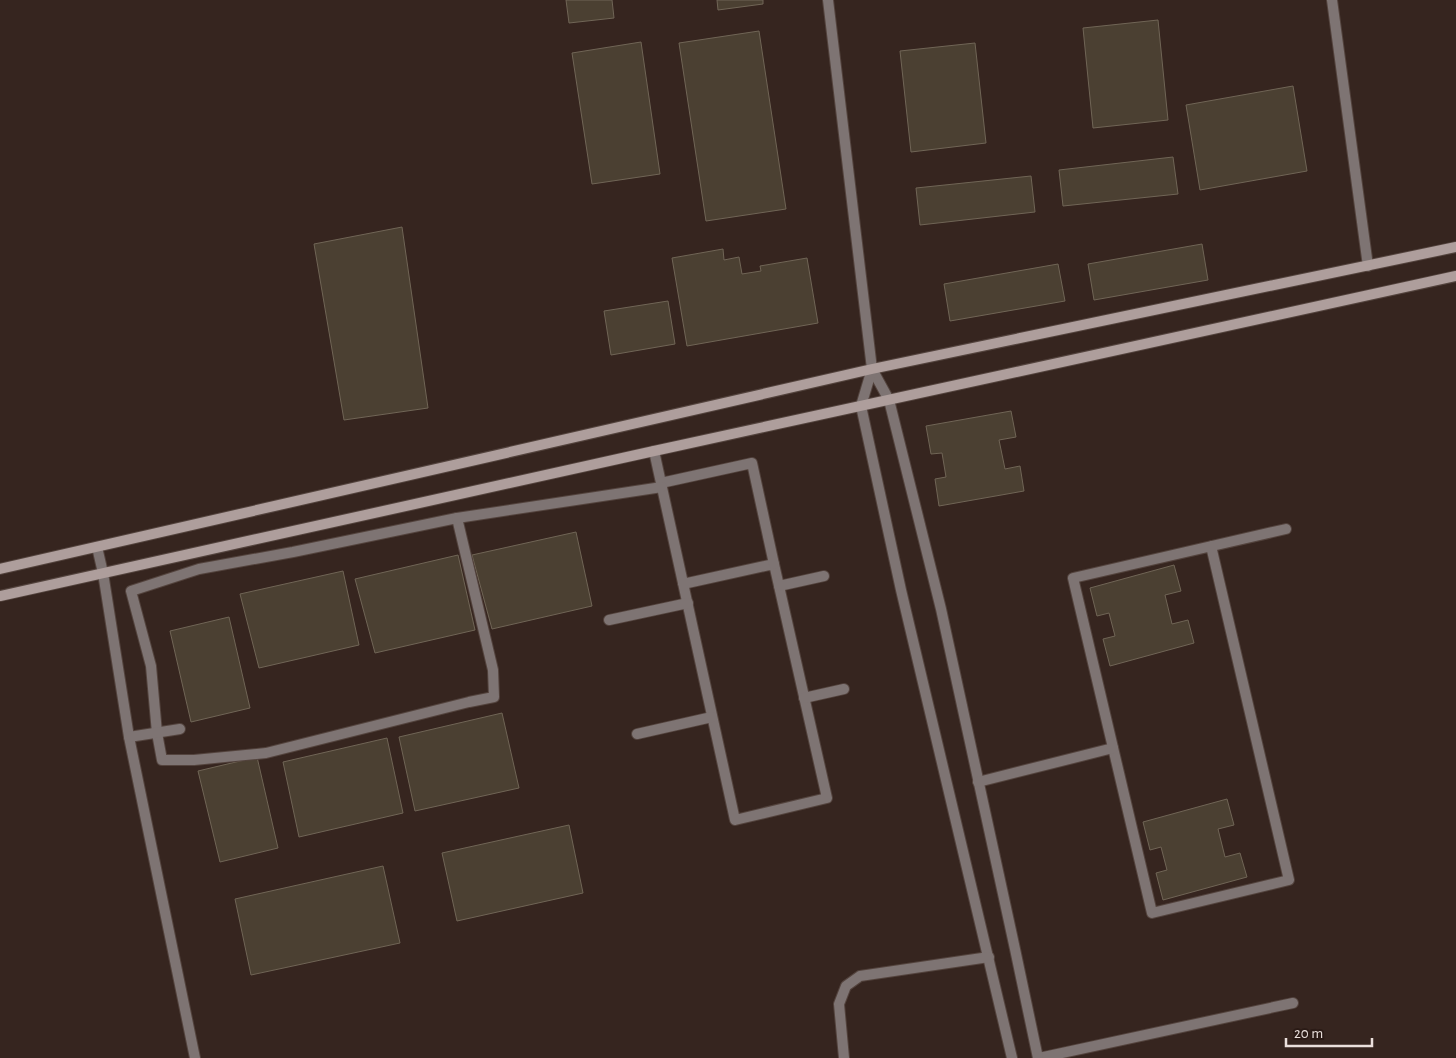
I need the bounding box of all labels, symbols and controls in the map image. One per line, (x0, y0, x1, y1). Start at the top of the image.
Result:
scale bar (1286, 1016, 1372, 1048)
text: 20 m (1294, 1026, 1323, 1041)

